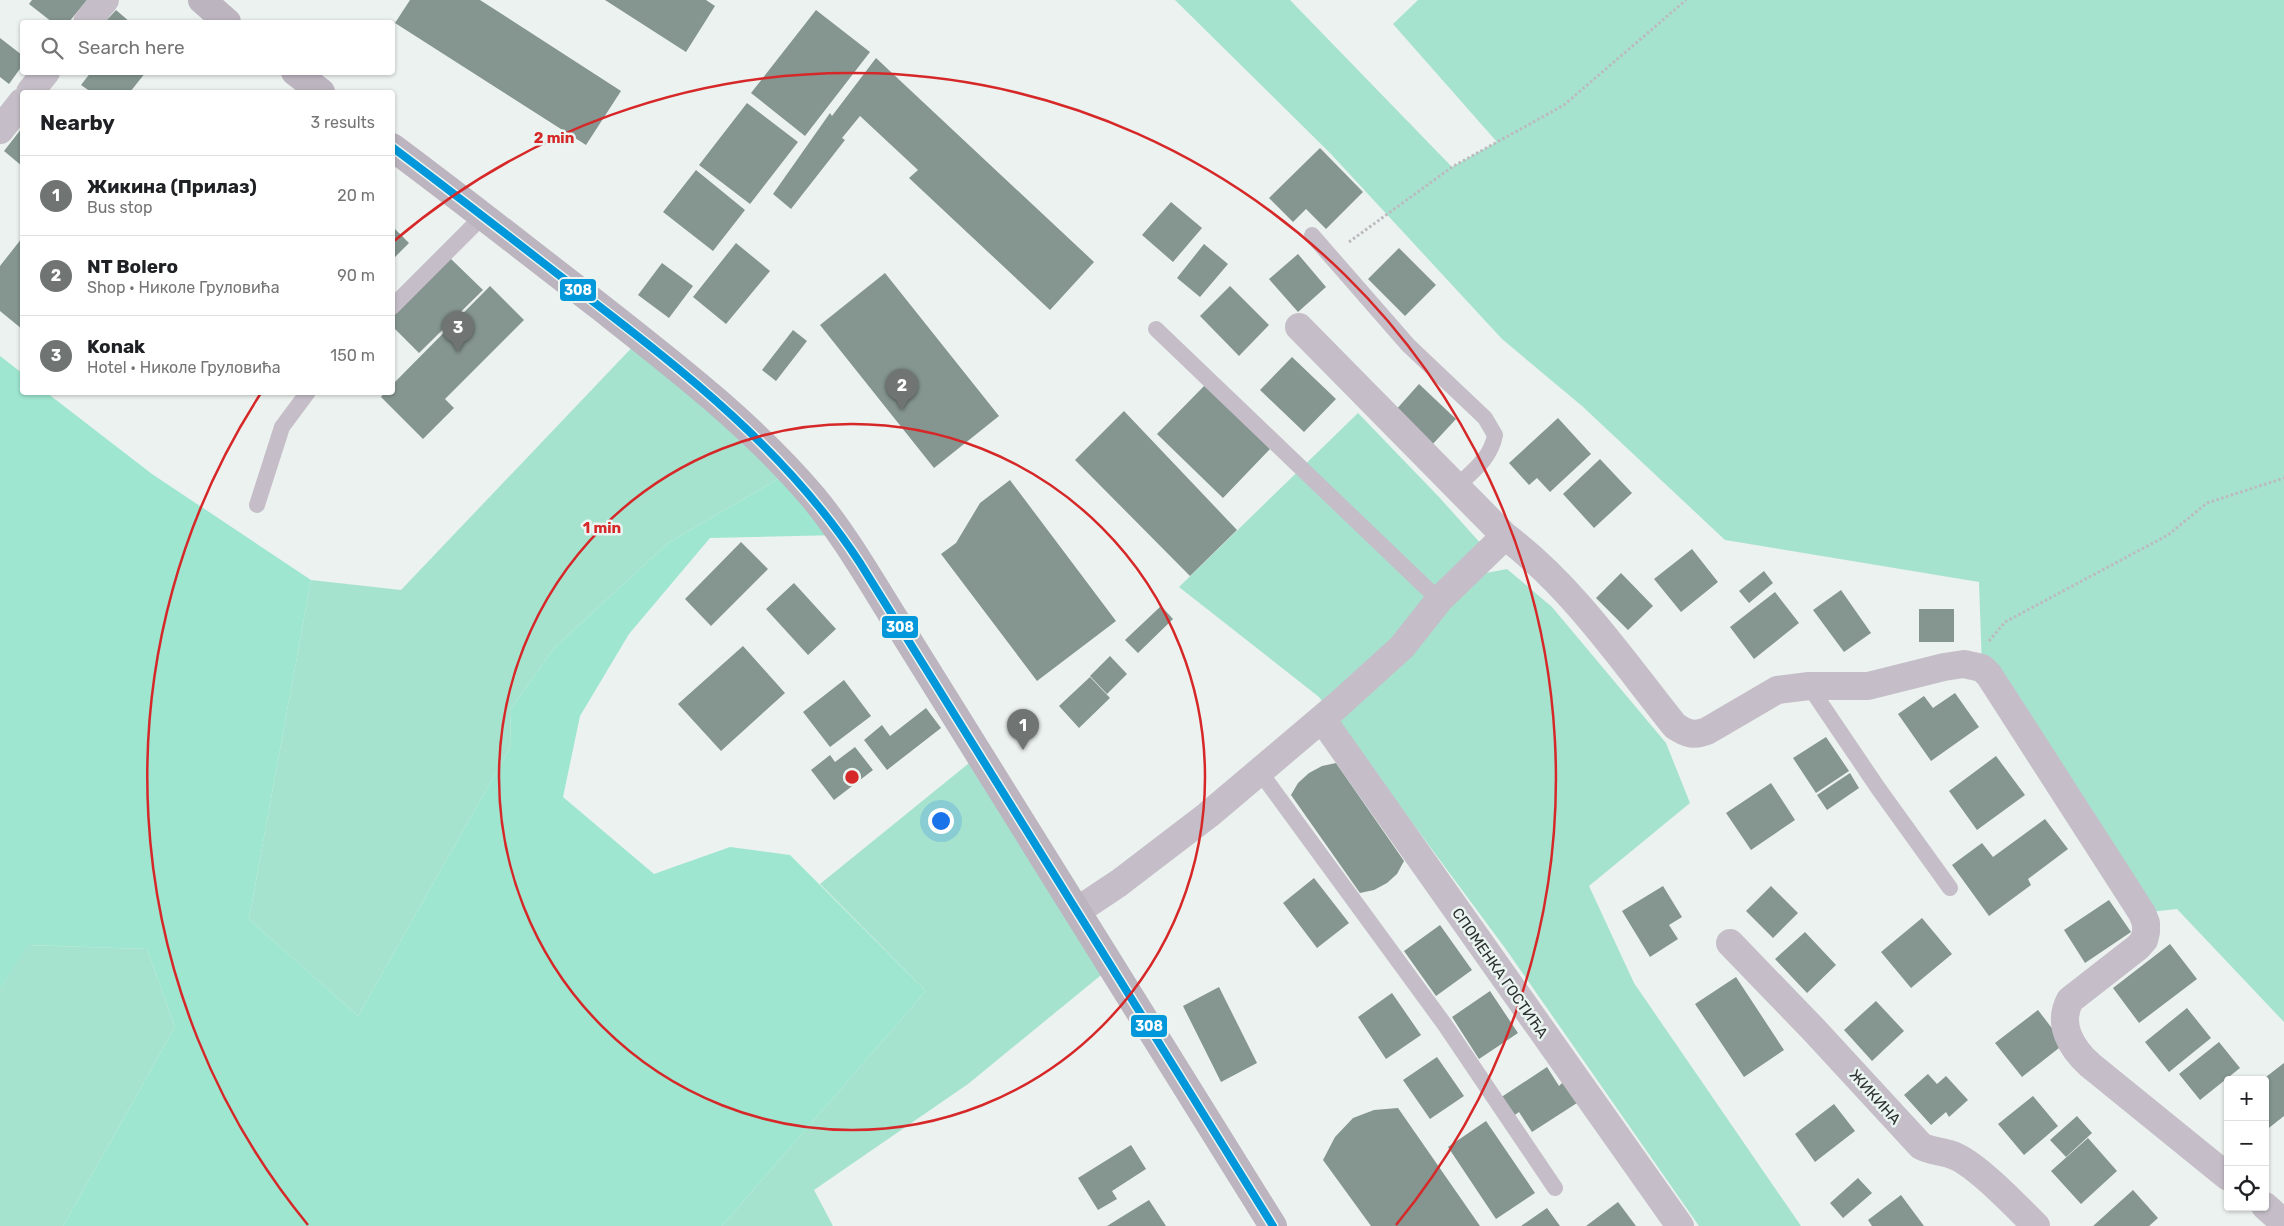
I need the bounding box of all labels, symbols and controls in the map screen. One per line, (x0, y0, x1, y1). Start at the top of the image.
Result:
search box (20, 20, 395, 75)
icon: search (38, 34, 66, 62)
text: Search here (78, 36, 185, 59)
text: Nearby (40, 110, 115, 135)
text: 3 results (310, 113, 375, 132)
text: 2 min (534, 129, 574, 147)
text: Жикина (Прилаз) (87, 175, 257, 198)
text: 1 (52, 186, 60, 205)
text: 20 m (337, 186, 375, 205)
text: Bus stop (87, 198, 153, 217)
text: NT Bolero (87, 255, 178, 278)
text: 2 (51, 266, 61, 285)
text: 90 m (337, 266, 375, 285)
text: Shop · Николе Груловића (87, 278, 279, 297)
line badge: 308 (559, 278, 597, 302)
text: 308 (564, 282, 592, 299)
pin: 3 (442, 311, 474, 352)
text: Konak (87, 335, 145, 358)
text: 3 (51, 346, 61, 365)
text: 150 m (330, 346, 375, 365)
text: Hotel · Николе Груловића (87, 358, 281, 377)
pin: 2 (886, 369, 918, 410)
text: 1 min (583, 519, 621, 537)
line badge: 308 (881, 615, 919, 639)
text: 308 (886, 619, 914, 636)
pin: 1 (1007, 709, 1039, 750)
centre of rings (843, 768, 861, 786)
your location (928, 808, 954, 834)
street label: СПОМЕНКА ГОСТИЋА (1448, 905, 1552, 1041)
line badge: 308 (1130, 1014, 1168, 1038)
text: 308 (1135, 1018, 1163, 1035)
street label: ЖИКИНА (1846, 1066, 1904, 1128)
map controls (2224, 1076, 2269, 1211)
button: + (2224, 1076, 2269, 1121)
button: − (2224, 1121, 2269, 1166)
button: locate (2224, 1166, 2269, 1211)

